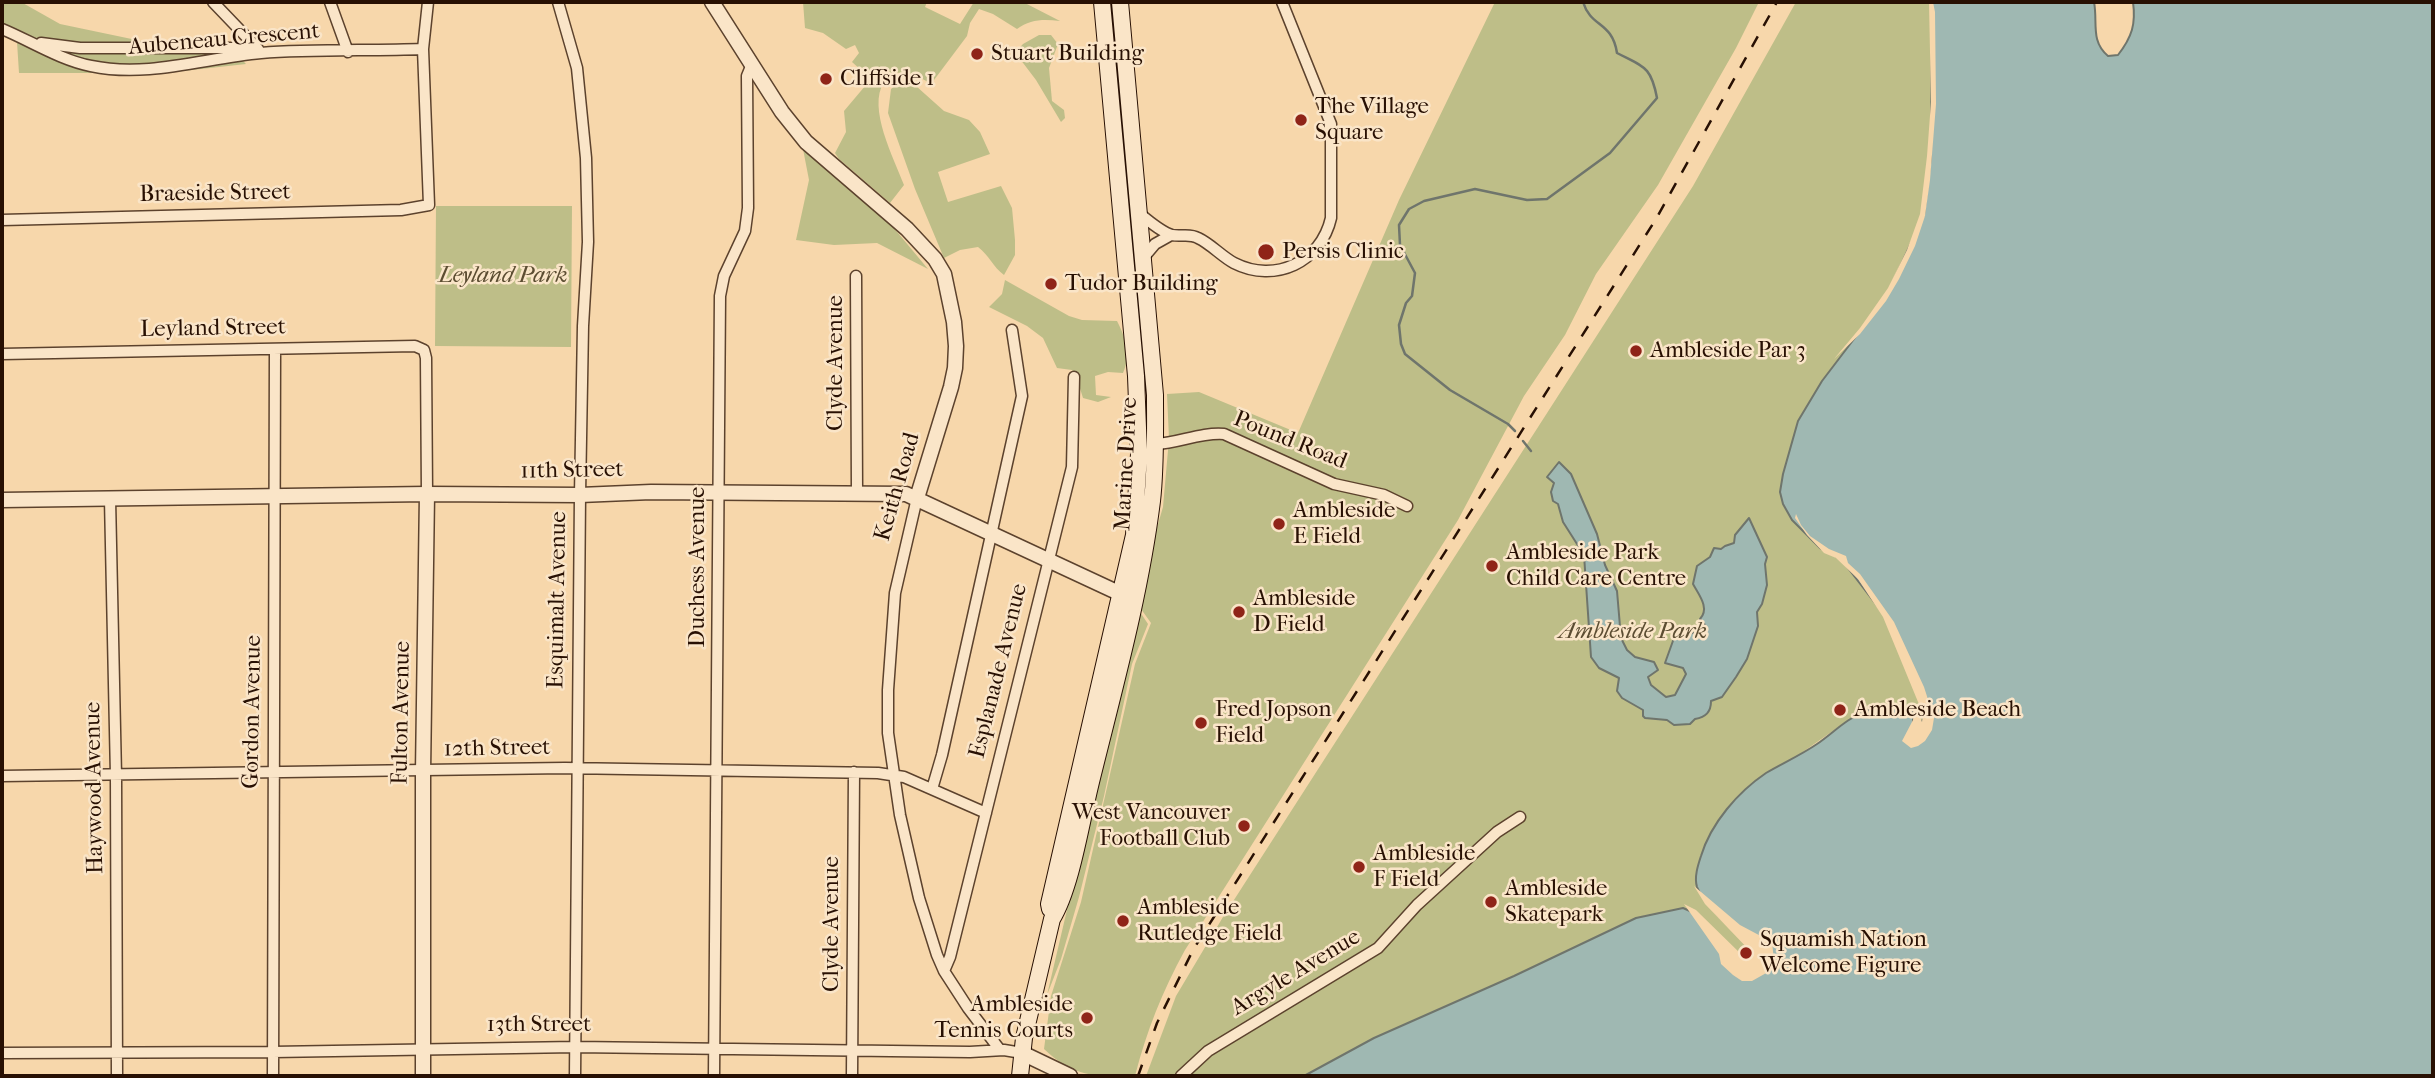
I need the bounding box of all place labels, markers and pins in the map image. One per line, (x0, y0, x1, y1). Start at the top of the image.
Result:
place label: Stuart Building (991, 40, 1144, 68)
marker: Stuart Building (969, 46, 985, 62)
place label: Cliffside 1 (840, 65, 934, 93)
marker: Cliffside 1 (818, 71, 834, 87)
place label: The Village Square (1315, 93, 1429, 147)
marker: The Village Square (1293, 112, 1309, 128)
place label: Persis Clinic (1282, 238, 1404, 266)
marker: Persis Clinic (1256, 242, 1276, 262)
place label: Tudor Building (1065, 270, 1218, 298)
marker: Tudor Building (1043, 276, 1059, 292)
place label: Ambleside Par 3 (1650, 337, 1806, 365)
marker: Ambleside Par 3 (1628, 343, 1644, 359)
place label: Ambleside E Field (1293, 497, 1395, 551)
marker: Ambleside E Field (1271, 516, 1287, 532)
place label: Ambleside Park Child Care Centre (1506, 539, 1686, 593)
marker: Ambleside Park Child Care Centre (1484, 558, 1500, 574)
place label: Ambleside D Field (1253, 585, 1355, 639)
marker: Ambleside D Field (1231, 604, 1247, 620)
place label: Fred Jopson Field (1215, 696, 1331, 750)
place label: Ambleside Beach (1854, 696, 2021, 724)
marker: Ambleside Beach (1832, 702, 1848, 718)
marker: Fred Jopson Field (1193, 715, 1209, 731)
place label: West Vancouver Football Club (1072, 799, 1230, 853)
marker: West Vancouver Football Club (1236, 818, 1252, 834)
place label: Ambleside F Field (1373, 840, 1475, 894)
marker: Ambleside F Field (1351, 859, 1367, 875)
place label: Ambleside Skatepark (1505, 875, 1607, 929)
place label: Ambleside Rutledge Field (1137, 894, 1282, 948)
marker: Ambleside Skatepark (1483, 894, 1499, 910)
marker: Ambleside Rutledge Field (1115, 913, 1131, 929)
place label: Squamish Nation Welcome Figure (1760, 926, 1927, 980)
marker: Squamish Nation Welcome Figure (1738, 945, 1754, 961)
place label: Ambleside Tennis Courts (935, 991, 1073, 1045)
marker: Ambleside Tennis Courts (1079, 1010, 1095, 1026)

